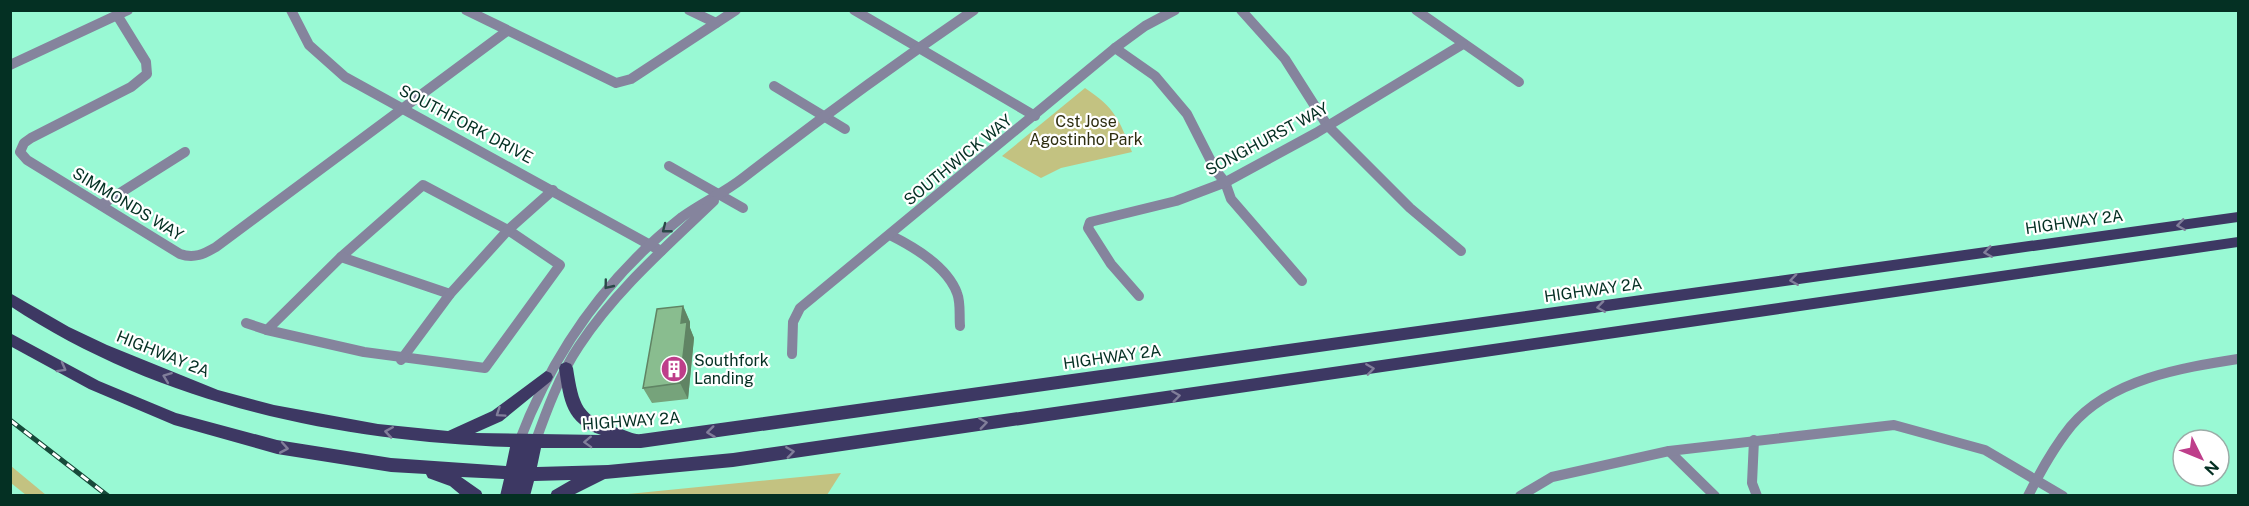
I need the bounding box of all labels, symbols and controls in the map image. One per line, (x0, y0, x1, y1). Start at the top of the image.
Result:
street label: SOUTHFORK DRIVE (396, 81, 536, 167)
street label: SONGHURST WAY (1202, 98, 1332, 179)
street label: SOUTHWICK WAY (900, 110, 1016, 209)
park label: Cst Jose Agostinho Park (1029, 112, 1143, 149)
street label: SIMMONDS WAY (69, 163, 187, 245)
street label: HIGHWAY 2A (2024, 206, 2124, 238)
one-way arrow (2176, 218, 2185, 230)
one-way arrow (662, 222, 673, 233)
one-way arrow (1983, 246, 1992, 258)
one-way arrow (1790, 273, 1799, 285)
street label: HIGHWAY 2A (1543, 274, 1643, 306)
one-way arrow (604, 278, 615, 289)
one-way arrow (1597, 301, 1606, 313)
street label: HIGHWAY 2A (114, 327, 212, 381)
street label: HIGHWAY 2A (1062, 341, 1162, 373)
place label: Southfork Landing (694, 351, 769, 388)
building icon: Southfork Landing (659, 354, 689, 384)
one-way arrow (56, 360, 66, 372)
one-way arrow (1365, 363, 1374, 375)
one-way arrow (162, 371, 173, 384)
one-way arrow (1172, 390, 1181, 402)
one-way arrow (496, 406, 507, 417)
street label: HIGHWAY 2A (581, 408, 681, 434)
one-way arrow (979, 418, 988, 430)
one-way arrow (384, 426, 394, 439)
one-way arrow (706, 426, 716, 438)
north arrow (2171, 428, 2231, 488)
one-way arrow (583, 436, 592, 449)
one-way arrow (279, 441, 289, 454)
one-way arrow (786, 446, 795, 458)
text: N (2200, 457, 2223, 479)

